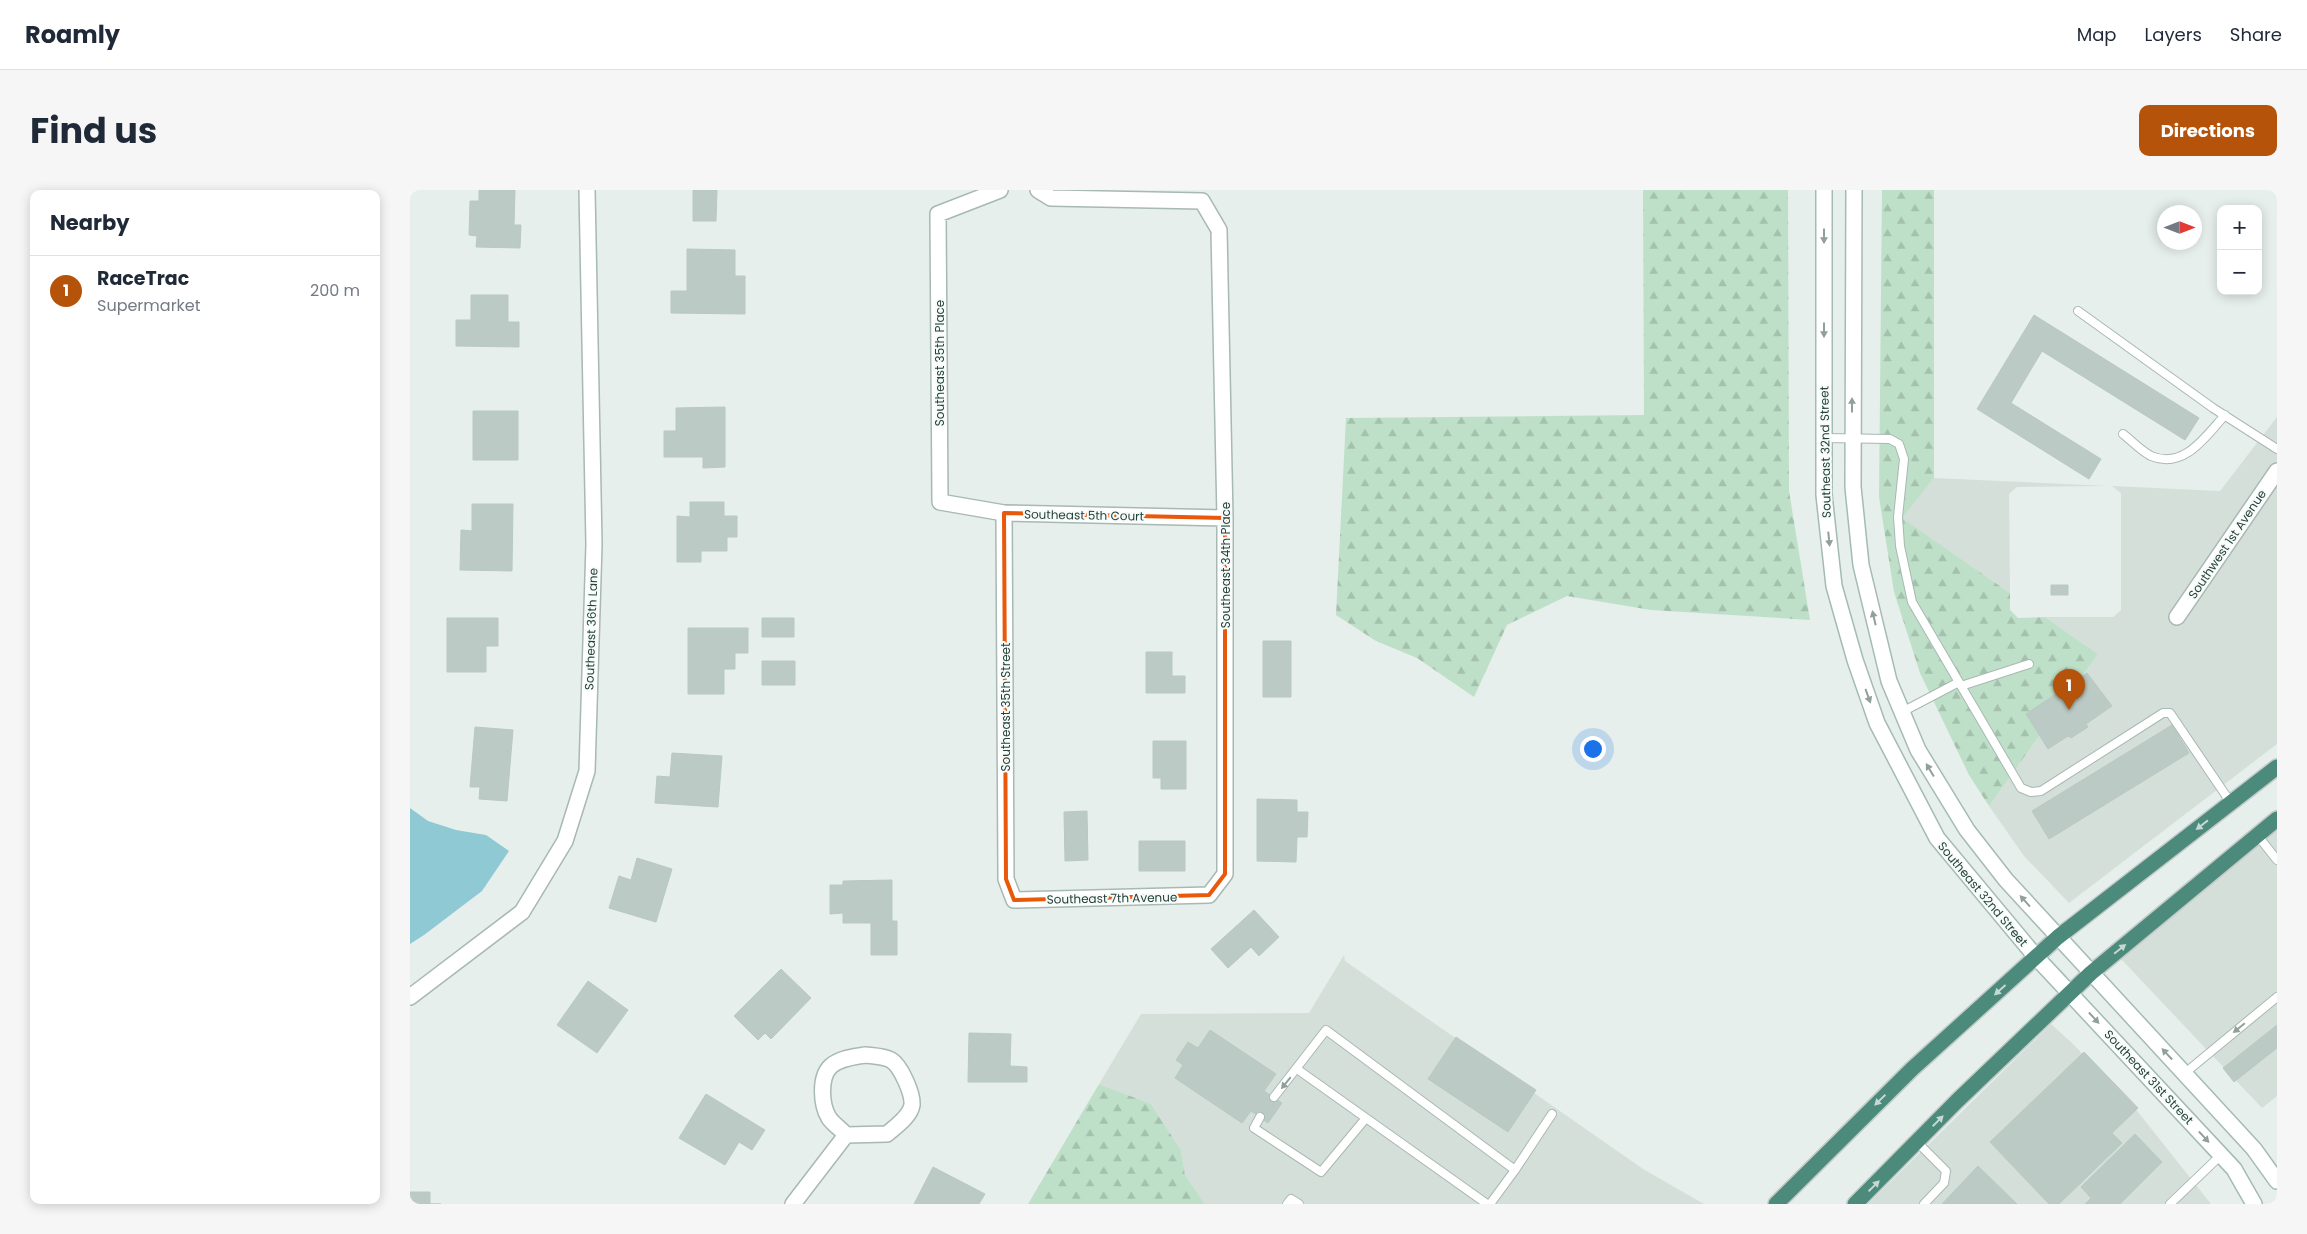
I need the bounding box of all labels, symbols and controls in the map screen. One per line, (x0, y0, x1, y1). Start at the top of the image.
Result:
text: Roamly (25, 18, 120, 51)
text: Map (2077, 22, 2117, 47)
text: Layers (2145, 22, 2202, 47)
text: Share (2230, 22, 2282, 47)
button: Directions (2139, 105, 2277, 156)
text: Find us (30, 106, 157, 155)
north arrow (2157, 205, 2202, 250)
map controls (2217, 205, 2262, 295)
button: + (2217, 205, 2262, 250)
text: Nearby (50, 208, 130, 237)
one-way arrow (1820, 228, 1828, 244)
button: − (2217, 250, 2262, 295)
text: RaceTrac (97, 265, 189, 292)
text: 1 (63, 279, 69, 302)
text: 200 m (310, 279, 360, 302)
text: Supermarket (97, 294, 201, 317)
street label: Southeast 35th Place (931, 300, 948, 426)
one-way arrow (1820, 322, 1828, 338)
street label: Southeast 32nd Street (1815, 386, 1835, 518)
one-way arrow (1848, 397, 1856, 413)
street label: Southwest 1st Avenue (2184, 486, 2270, 602)
street label: Southeast 34th Place (1217, 502, 1234, 628)
street label: Southeast 5th Court (1024, 505, 1144, 525)
one-way arrow (1825, 532, 1833, 548)
street label: Southeast 36th Lane (580, 568, 602, 690)
one-way arrow (1870, 611, 1878, 626)
street label: Southeast 35th Street (997, 643, 1014, 771)
pin: 1 (2053, 669, 2085, 710)
one-way arrow (1865, 689, 1872, 704)
your location (1580, 736, 1606, 762)
one-way arrow (1926, 763, 1935, 776)
one-way arrow (2196, 819, 2209, 830)
street label: Southeast 32nd Street (1934, 838, 2032, 950)
street label: Southeast 7th Avenue (1047, 888, 1177, 908)
one-way arrow (2020, 894, 2031, 907)
one-way arrow (2113, 943, 2126, 954)
one-way arrow (1994, 984, 2006, 996)
one-way arrow (2088, 1011, 2099, 1024)
one-way arrow (2233, 1023, 2246, 1034)
street label: Southeast 31st Street (2101, 1026, 2197, 1128)
one-way arrow (2161, 1048, 2173, 1060)
one-way arrow (1280, 1076, 1291, 1089)
one-way arrow (1875, 1094, 1887, 1106)
one-way arrow (1932, 1115, 1944, 1127)
one-way arrow (2198, 1130, 2210, 1142)
one-way arrow (1867, 1180, 1879, 1192)

